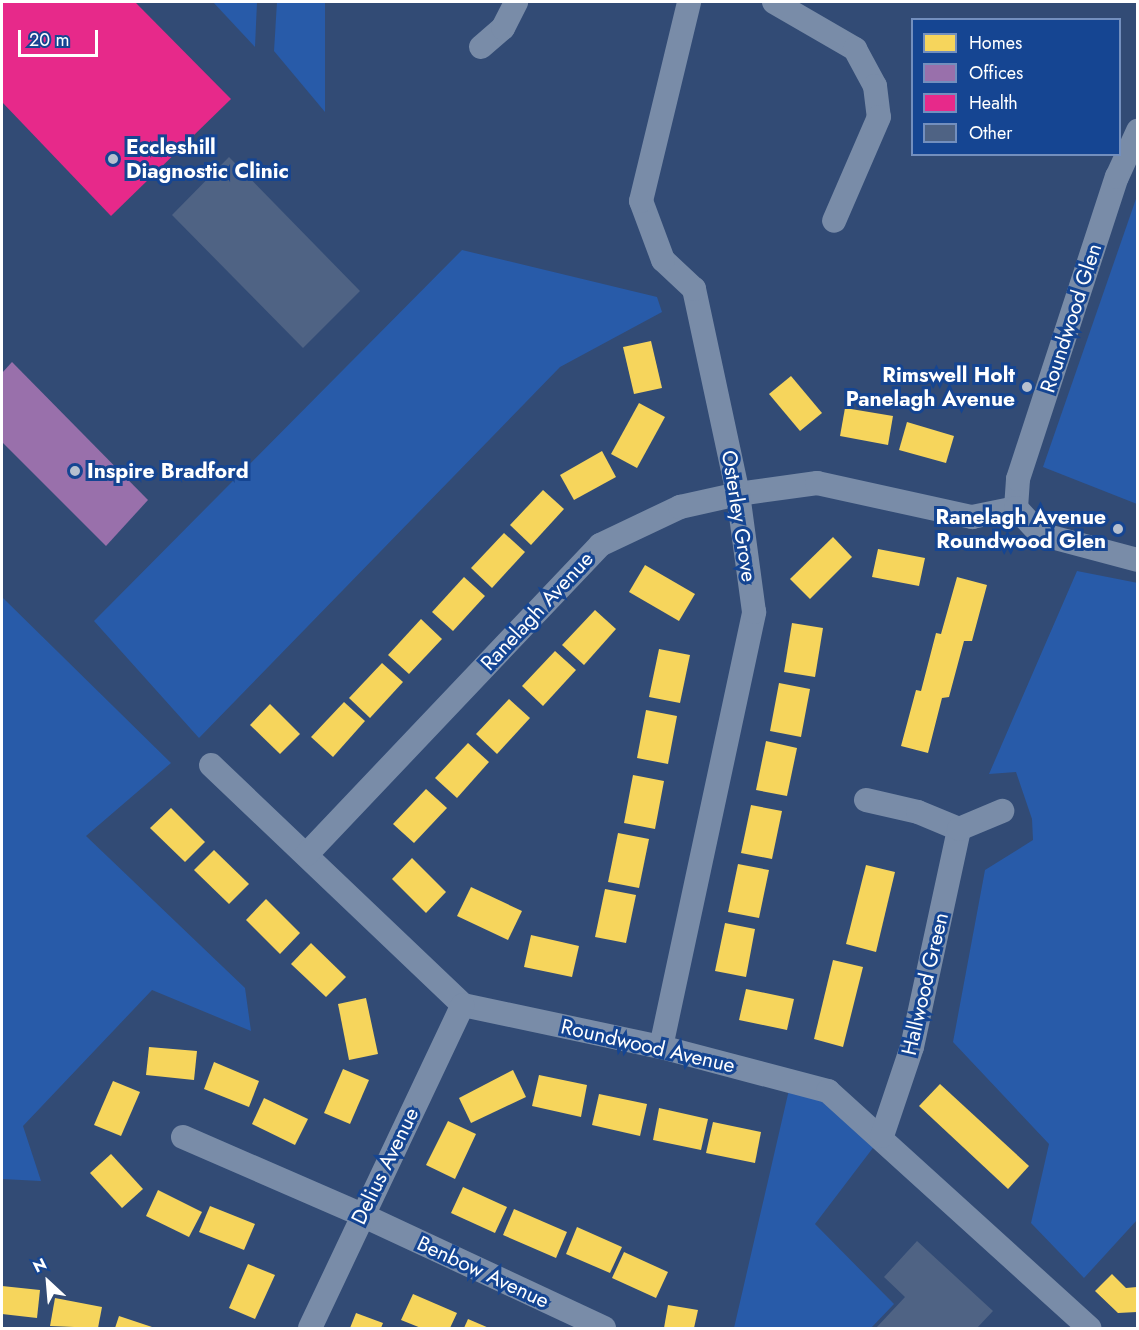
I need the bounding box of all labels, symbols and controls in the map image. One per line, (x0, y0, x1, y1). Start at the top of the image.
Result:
scale bar (21, 18, 100, 56)
legend (911, 18, 1121, 156)
text: 20 m (29, 27, 69, 53)
text: Homes (969, 30, 1022, 56)
text: Offices (969, 60, 1023, 86)
text: Health (969, 90, 1018, 116)
text: Other (969, 120, 1012, 146)
place label: Eccleshill Diagnostic Clinic (126, 134, 289, 184)
marker: Eccleshill Diagnostic Clinic (104, 150, 122, 168)
street label: Roundwood Glen (1035, 240, 1107, 396)
place label: Rimswell Holt Panelagh Avenue (846, 362, 1015, 412)
marker: Rimswell Holt Panelagh Avenue (1020, 380, 1034, 394)
street label: Osterley Grove (716, 448, 762, 584)
place label: Inspire Bradford (87, 458, 249, 484)
marker: Inspire Bradford (68, 464, 82, 478)
place label: Ranelagh Avenue Roundwood Glen (936, 504, 1106, 554)
marker: Ranelagh Avenue Roundwood Glen (1111, 522, 1125, 536)
street label: Ranelagh Avenue (475, 546, 599, 676)
street label: Hallwood Green (896, 910, 954, 1058)
street label: Roundwood Avenue (559, 1014, 737, 1078)
street label: Delius Avenue (346, 1104, 424, 1228)
street label: Benbow Avenue (413, 1230, 553, 1314)
north arrow (18, 1252, 78, 1312)
text: N (29, 1252, 51, 1278)

